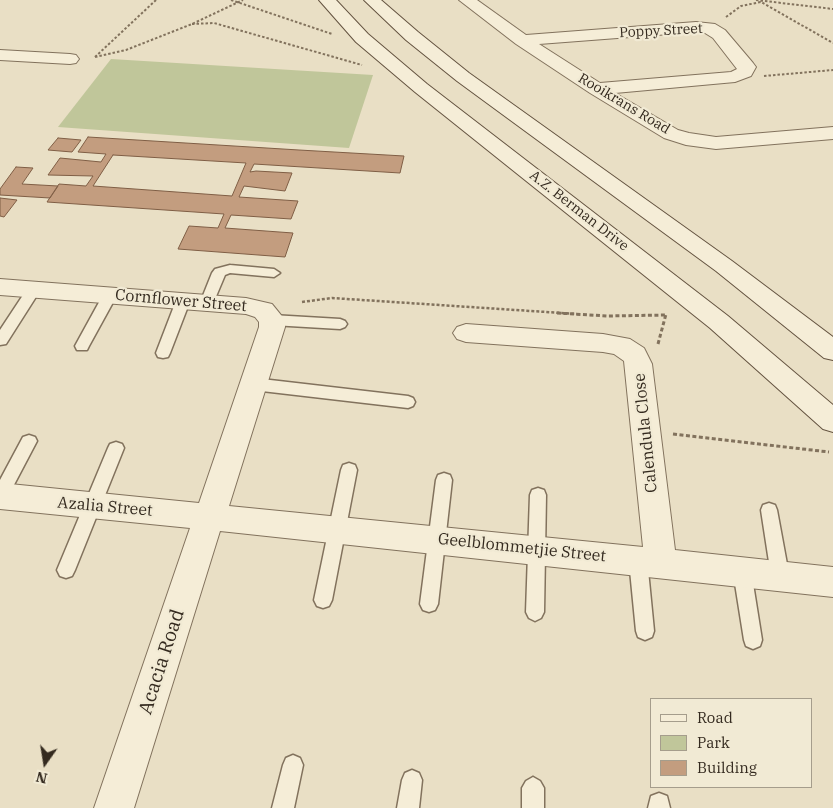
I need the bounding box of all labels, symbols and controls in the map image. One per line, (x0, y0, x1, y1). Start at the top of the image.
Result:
street label: Poppy Street (619, 20, 703, 42)
street label: Rooikrans Road (575, 70, 673, 138)
street label: A.Z. Berman Drive (526, 167, 632, 255)
street label: Cornflower Street (114, 286, 248, 316)
street label: Calendula Close (630, 372, 662, 494)
street label: Azalia Street (57, 493, 153, 521)
street label: Geelblommetjie Street (437, 530, 607, 566)
street label: Acacia Road (134, 607, 190, 717)
legend (650, 698, 813, 788)
text: Road (697, 708, 733, 727)
text: Park (697, 733, 730, 752)
north arrow (20, 738, 70, 788)
text: Building (697, 758, 757, 777)
text: N (34, 768, 49, 788)

